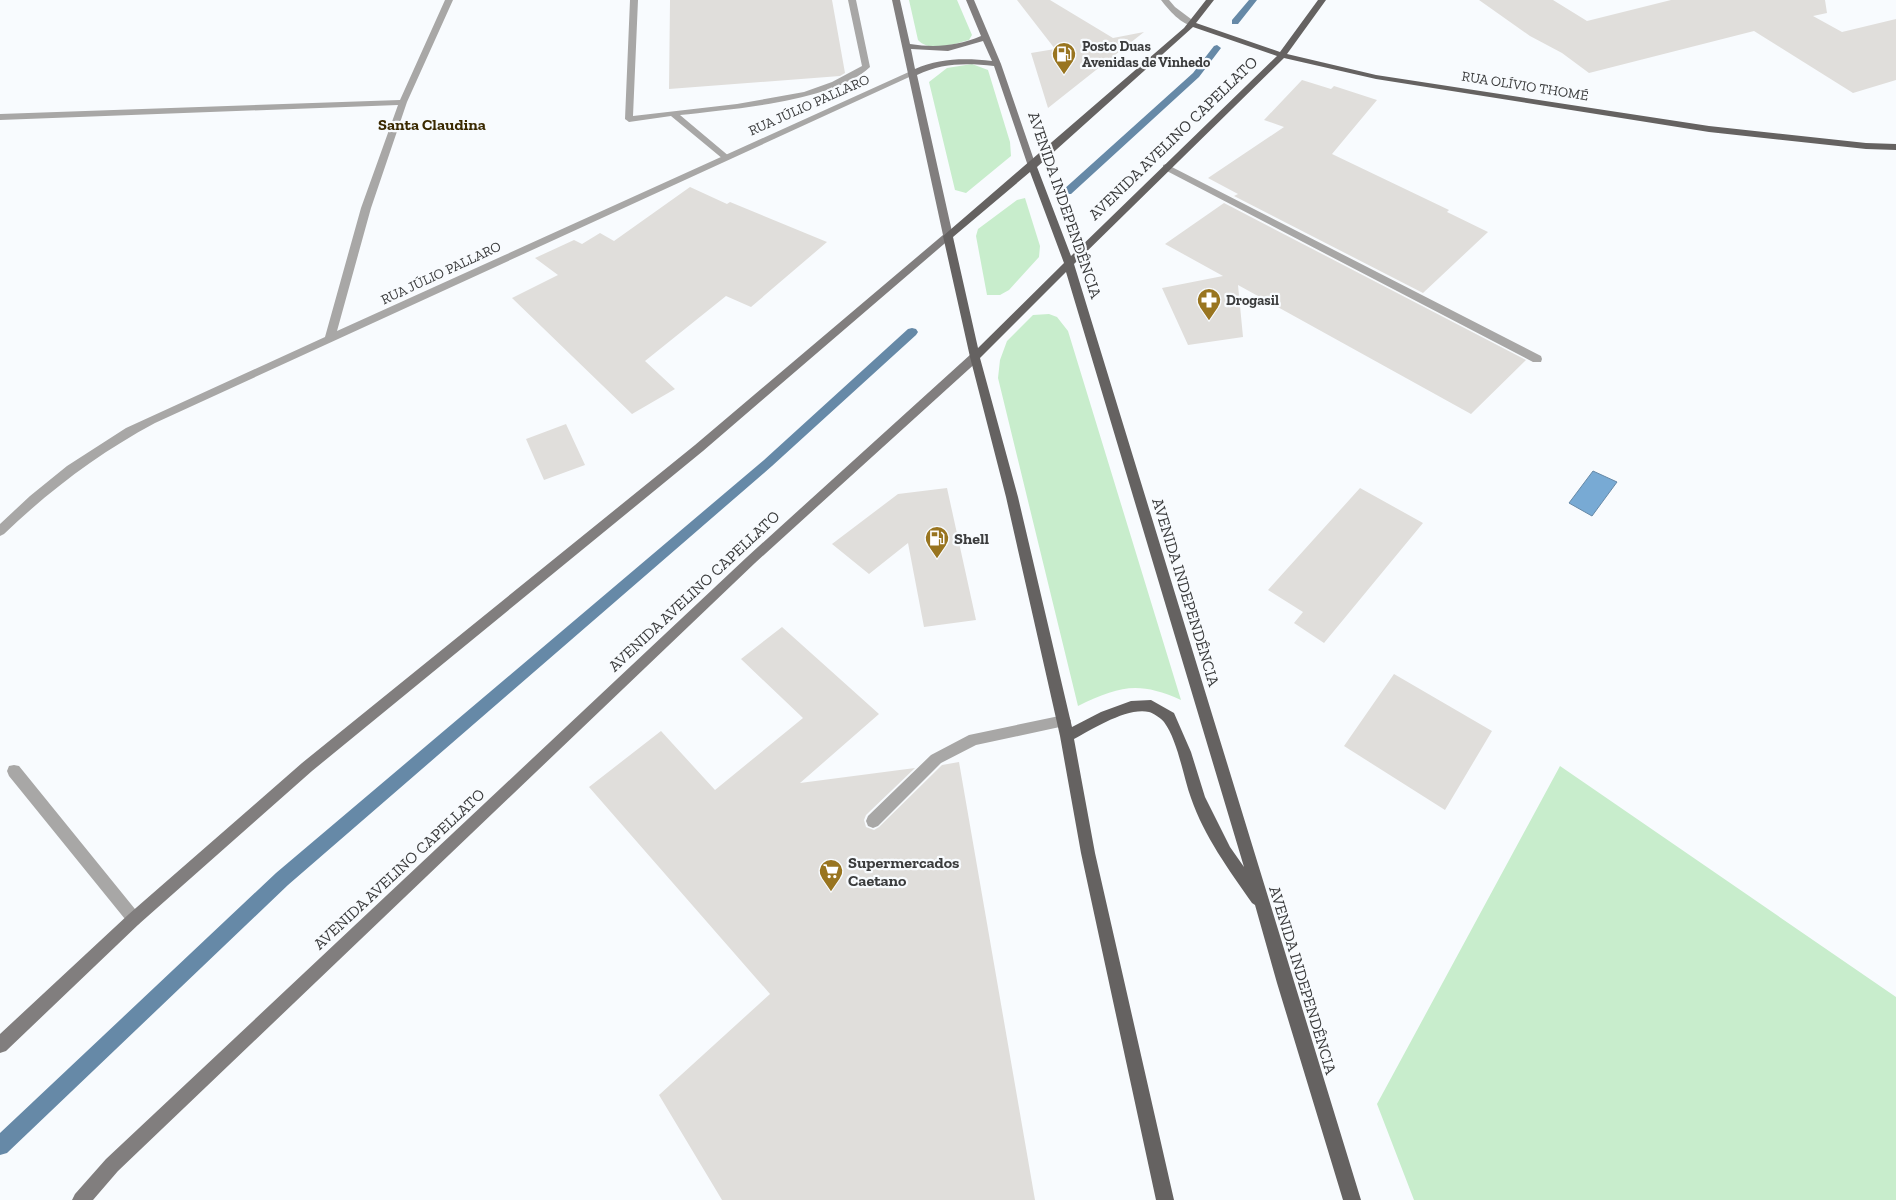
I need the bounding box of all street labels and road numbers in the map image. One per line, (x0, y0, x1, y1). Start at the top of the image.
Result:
street label: AVENIDA AVELINO CAPELLATO (1085, 52, 1262, 224)
street label: RUA OLÍVIO THOMÉ (1460, 68, 1590, 104)
street label: RUA JÚLIO PALLARO (746, 71, 872, 139)
street label: AVENIDA INDEPENDÊNCIA (1024, 109, 1106, 301)
street label: RUA JÚLIO PALLARO (378, 238, 504, 308)
street label: AVENIDA INDEPENDÊNCIA (1148, 495, 1224, 689)
street label: AVENIDA AVELINO CAPELLATO (604, 506, 784, 675)
street label: AVENIDA AVELINO CAPELLATO (309, 784, 489, 953)
street label: AVENIDA INDEPENDÊNCIA (1265, 883, 1341, 1077)

